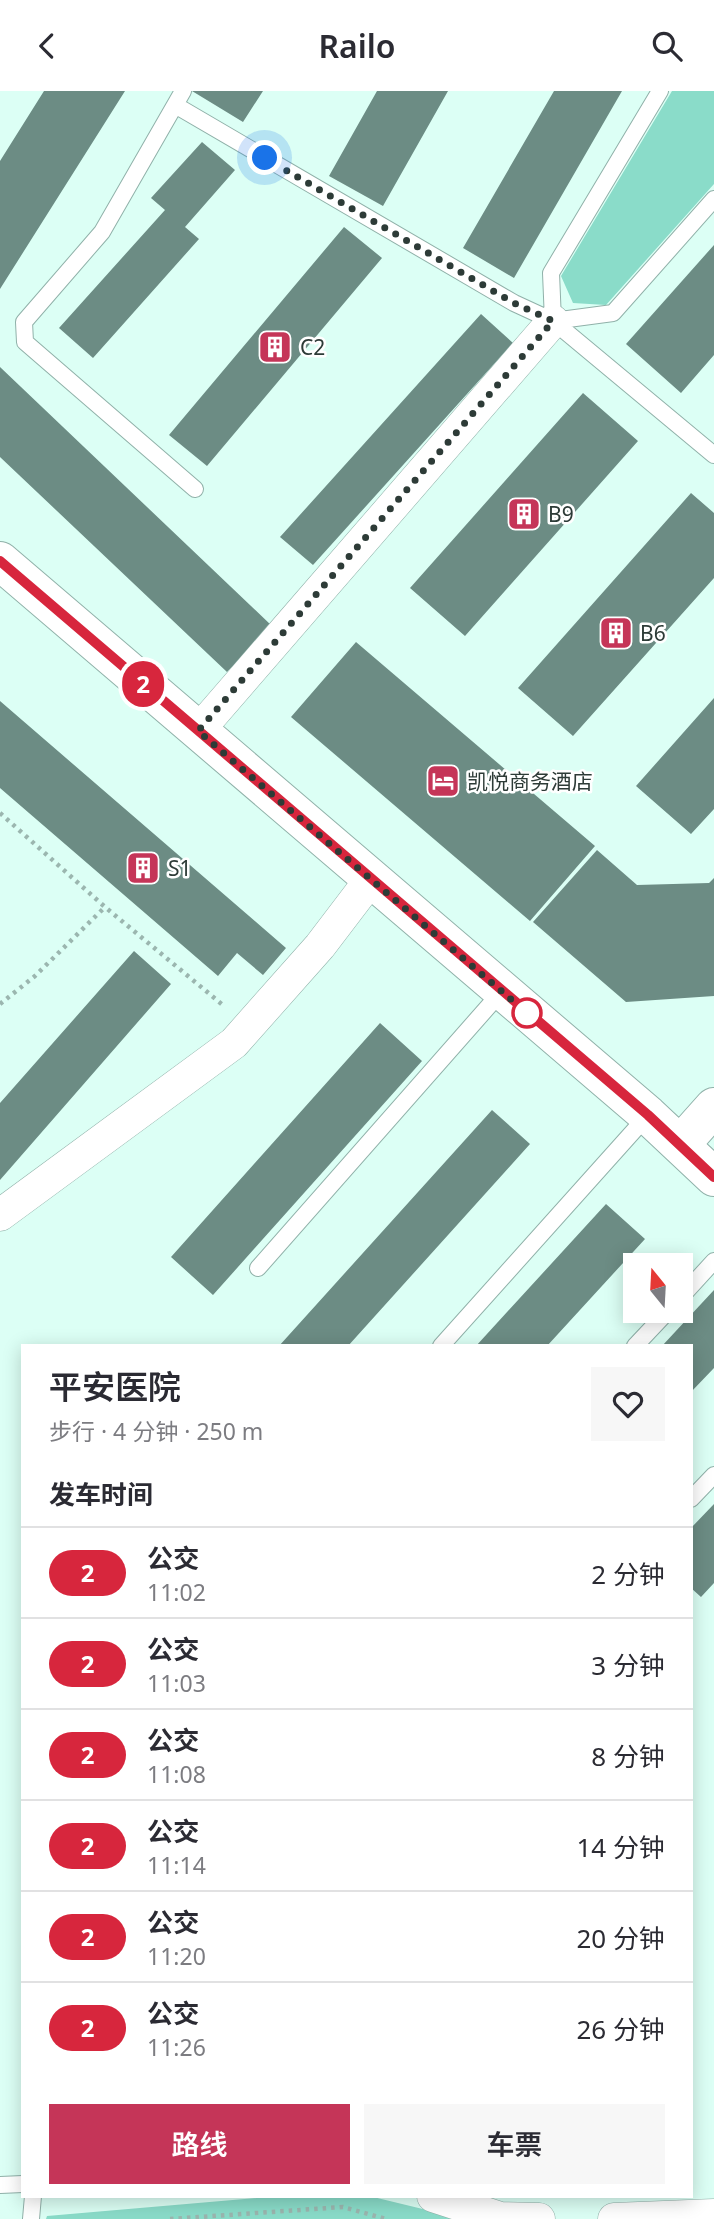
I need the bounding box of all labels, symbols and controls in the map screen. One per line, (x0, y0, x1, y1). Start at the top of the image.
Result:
text: Railo (318, 24, 396, 67)
icon: back (28, 27, 66, 65)
icon: search (648, 27, 686, 65)
your location (247, 140, 282, 175)
building icon: C2 (256, 328, 294, 366)
place label: C2 (300, 333, 325, 361)
building icon: B9 (505, 495, 543, 533)
place label: B9 (548, 500, 574, 528)
building icon: B6 (597, 614, 635, 652)
place label: B6 (640, 619, 666, 647)
line badge: 2 (120, 661, 166, 707)
text: 2 (136, 667, 150, 700)
hotel icon: 凯悦商务酒店 (424, 762, 462, 800)
place label: 凯悦商务酒店 (467, 767, 593, 795)
building icon: S1 (124, 849, 162, 887)
place label: S1 (168, 854, 192, 882)
unlabelled marker (512, 998, 542, 1028)
north arrow (623, 1253, 693, 1323)
map controls (623, 1253, 693, 1323)
text: 平安医院 (49, 1364, 181, 1409)
button: heart (591, 1367, 665, 1441)
text: 步行 · 4 分钟 · 250 m (49, 1415, 263, 1447)
text: 发车时间 (49, 1476, 153, 1512)
text: 公交 (147, 1540, 199, 1576)
text: 2 (81, 1556, 94, 1589)
text: 2 分钟 (591, 1556, 665, 1592)
text: 11:02 (147, 1576, 206, 1608)
text: 公交 (147, 1631, 199, 1667)
text: 2 (81, 1647, 94, 1680)
text: 3 分钟 (591, 1647, 665, 1683)
text: 11:03 (147, 1667, 206, 1699)
text: 公交 (147, 1722, 199, 1758)
text: 2 (81, 1738, 94, 1771)
text: 8 分钟 (591, 1738, 665, 1774)
text: 11:08 (147, 1758, 206, 1790)
text: 公交 (147, 1813, 199, 1849)
text: 2 (81, 1829, 94, 1862)
text: 14 分钟 (576, 1829, 665, 1865)
text: 11:14 (147, 1849, 206, 1881)
text: 公交 (147, 1904, 199, 1940)
text: 2 (81, 1920, 94, 1953)
text: 20 分钟 (576, 1920, 665, 1956)
text: 11:20 (147, 1940, 206, 1972)
text: 公交 (147, 1995, 199, 2031)
text: 2 (81, 2011, 94, 2044)
text: 26 分钟 (576, 2011, 665, 2047)
text: 11:26 (147, 2031, 206, 2063)
button: 路线 (49, 2104, 350, 2184)
button: 车票 (364, 2104, 665, 2184)

